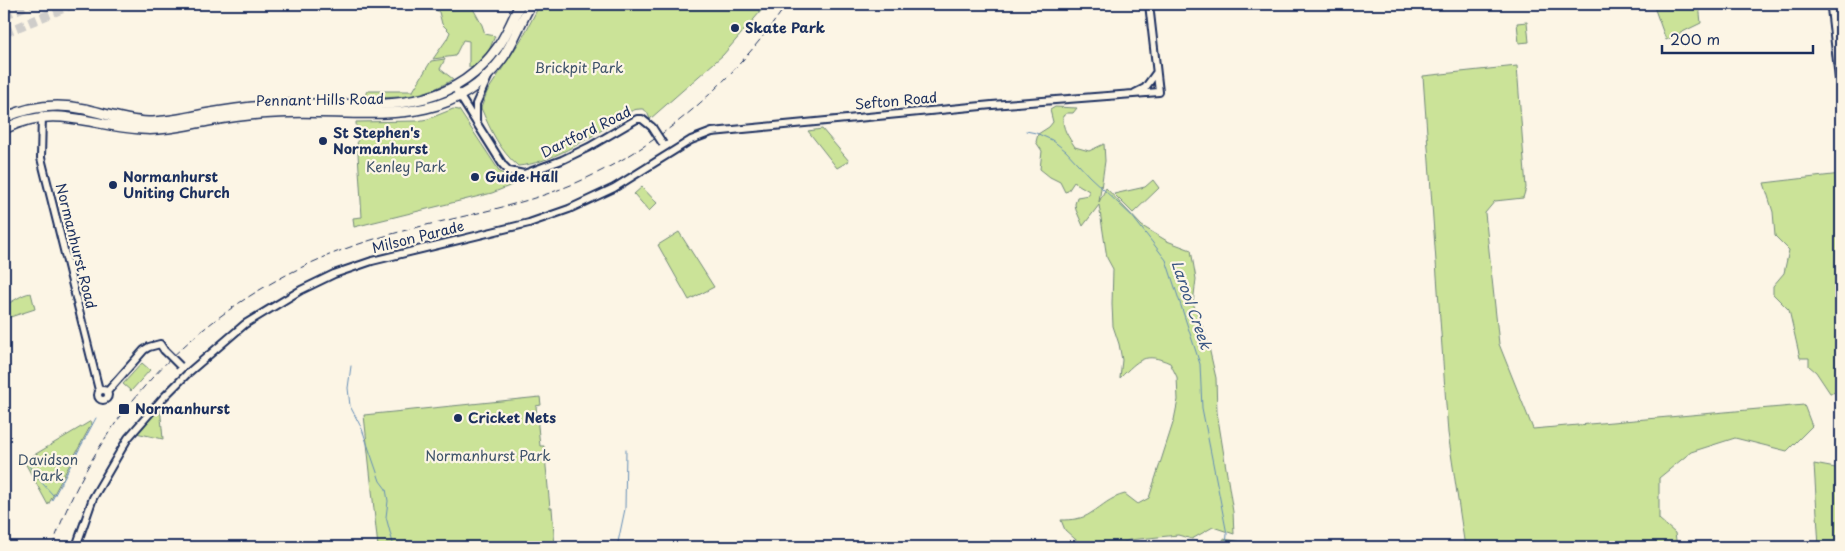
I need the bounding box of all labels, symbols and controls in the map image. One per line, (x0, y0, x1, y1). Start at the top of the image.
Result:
place label: Skate Park (745, 17, 826, 38)
marker: Skate Park (729, 22, 741, 34)
scale bar (1662, 22, 1814, 54)
text: 200 m (1670, 27, 1720, 50)
park label: Brickpit Park (534, 57, 624, 78)
street label: Sefton Road (854, 86, 938, 115)
street label: Pennant Hills Road (256, 88, 384, 111)
street label: Dartford Road (537, 101, 635, 163)
place label: St Stephen's Normanhurst (333, 122, 429, 159)
marker: St Stephen's Normanhurst (317, 135, 329, 147)
park label: Kenley Park (366, 156, 446, 177)
place label: Normanhurst Uniting Church (123, 166, 230, 203)
place label: Guide Hall (485, 166, 558, 187)
marker: Guide Hall (469, 171, 481, 183)
marker: Normanhurst Uniting Church (107, 179, 119, 191)
street label: Normanhurst Road (51, 181, 102, 311)
street label: Milson Parade (370, 215, 466, 258)
water label: Larool Creek (1166, 257, 1219, 353)
place label: Normanhurst (135, 398, 231, 419)
marker: Normanhurst (117, 402, 131, 416)
place label: Cricket Nets (468, 407, 556, 428)
marker: Cricket Nets (452, 412, 464, 424)
park label: Normanhurst Park (425, 445, 551, 466)
park label: Davidson Park (18, 449, 78, 486)

